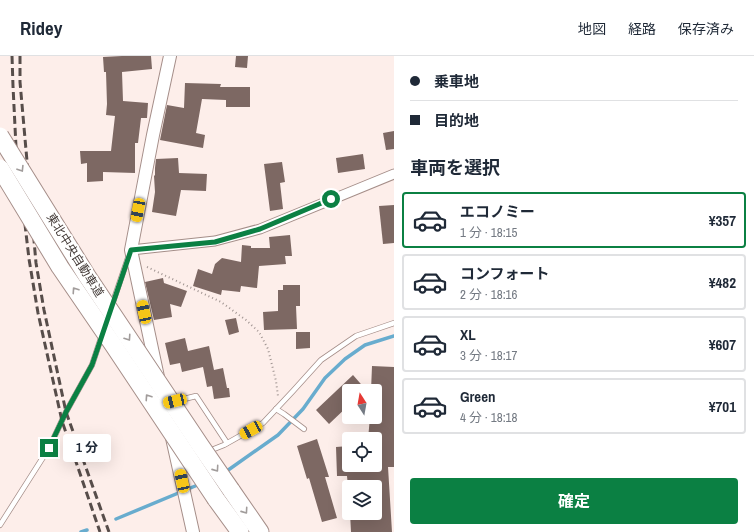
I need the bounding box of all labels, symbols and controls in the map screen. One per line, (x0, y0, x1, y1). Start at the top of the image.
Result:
text: Ridey (20, 15, 62, 41)
text: 地図 (578, 20, 606, 38)
text: 経路 (628, 20, 656, 38)
text: 保存済み (678, 20, 734, 38)
text: 乗車地 (434, 71, 479, 92)
text: 目的地 (434, 110, 479, 131)
text: 車両を選択 (410, 155, 500, 180)
one-way arrow (16, 165, 23, 172)
route start (322, 190, 340, 208)
car (130, 197, 146, 223)
text: エコノミー (460, 201, 535, 222)
icon: car (412, 202, 448, 238)
street label: 東北中央自動車道 (43, 210, 107, 300)
text: ¥357 (709, 210, 736, 231)
text: 1 分 · 18:15 (460, 224, 517, 241)
text: コンフォート (460, 263, 550, 284)
icon: car (412, 264, 448, 300)
text: ¥482 (709, 272, 736, 293)
text: 2 分 · 18:16 (460, 286, 517, 303)
one-way arrow (73, 287, 80, 294)
car (136, 299, 152, 325)
text: XL (460, 324, 476, 345)
icon: car (412, 326, 448, 362)
one-way arrow (123, 333, 130, 340)
text: ¥607 (709, 334, 736, 355)
text: 3 分 · 18:17 (460, 347, 517, 364)
north arrow (342, 384, 382, 424)
map controls (342, 384, 382, 520)
text: Green (460, 386, 496, 407)
icon: car (412, 388, 448, 424)
car (162, 392, 188, 410)
one-way arrow (145, 394, 153, 401)
text: ¥701 (709, 396, 736, 417)
text: 4 分 · 18:18 (460, 409, 517, 426)
car (238, 419, 264, 441)
button: locate (342, 432, 382, 472)
callout: 1 分 (63, 434, 111, 462)
route end (40, 439, 58, 457)
text: 1 分 (76, 439, 98, 456)
one-way arrow (211, 464, 218, 471)
car (174, 468, 190, 494)
button: 確定 (410, 478, 738, 524)
button: layers (342, 480, 382, 520)
one-way arrow (240, 507, 248, 514)

